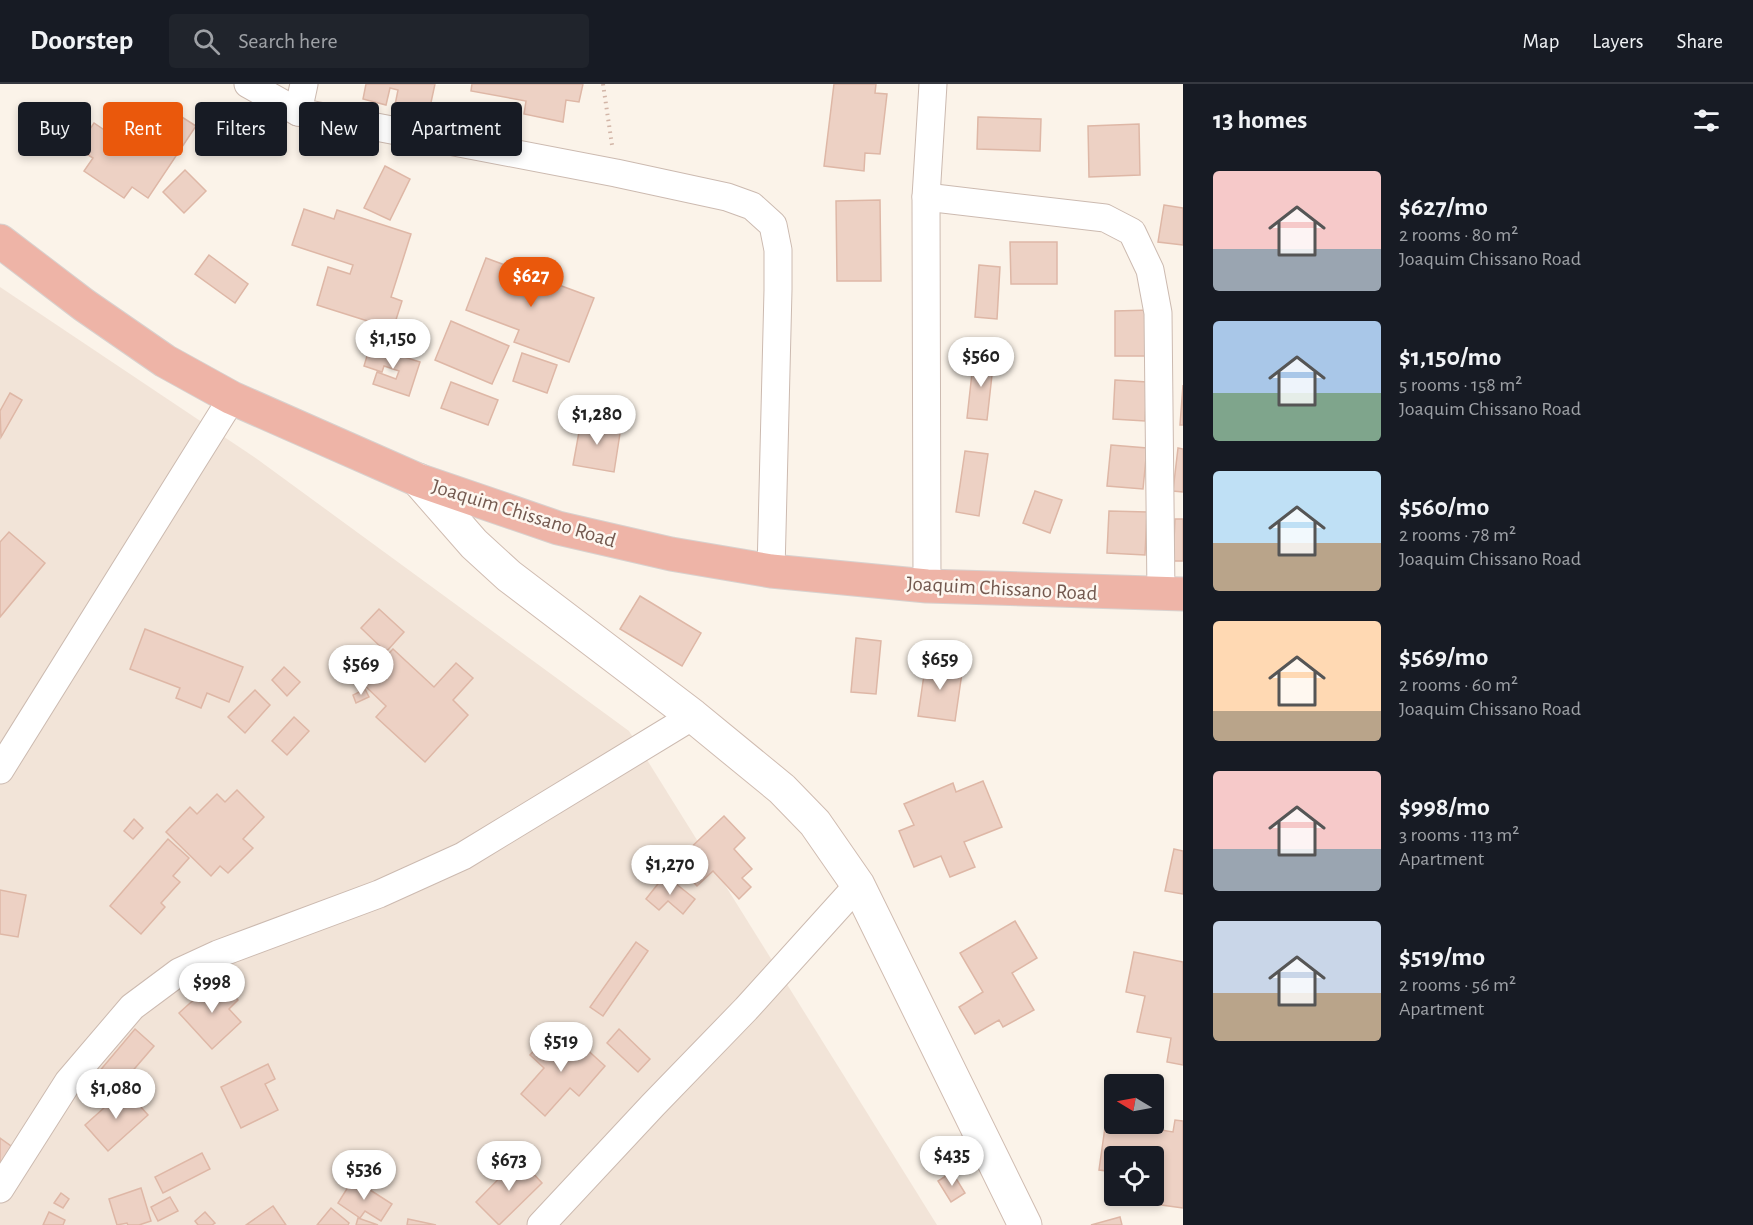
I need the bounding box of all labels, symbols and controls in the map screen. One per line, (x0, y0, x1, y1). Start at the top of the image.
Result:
search box (169, 14, 589, 68)
icon: search (190, 25, 223, 58)
text: Doorstep (30, 27, 133, 55)
text: Search here (238, 30, 338, 52)
text: Map (1523, 31, 1559, 52)
text: Layers (1592, 31, 1643, 52)
text: Share (1676, 31, 1723, 52)
chip: Buy (18, 102, 91, 156)
chip: Rent (103, 102, 183, 156)
chip: Filters (195, 102, 287, 156)
chip: New (299, 102, 379, 156)
chip: Apartment (391, 102, 522, 156)
icon: filters (1690, 104, 1723, 137)
text: 13 homes (1213, 107, 1307, 133)
text: $627/mo (1399, 194, 1488, 220)
icon: home (1261, 195, 1333, 267)
text: 2 rooms · 80 m² (1399, 225, 1518, 245)
text: Joaquim Chissano Road (1399, 249, 1581, 269)
pin: $627 (495, 257, 567, 308)
text: $627 (513, 266, 549, 286)
pin: $1,150 (344, 319, 442, 370)
text: $1,150 (369, 328, 417, 348)
pin: $560 (945, 337, 1017, 388)
text: $1,150/mo (1399, 344, 1501, 370)
icon: home (1261, 345, 1333, 417)
text: $560 (962, 346, 1000, 366)
text: 5 rooms · 158 m² (1399, 375, 1522, 395)
pin: $1,280 (548, 395, 646, 446)
text: Joaquim Chissano Road (1399, 399, 1581, 419)
text: $1,280 (572, 404, 622, 424)
street label: Joaquim Chissano Road (429, 475, 618, 552)
text: $560/mo (1399, 494, 1489, 520)
icon: home (1261, 495, 1333, 567)
text: 2 rooms · 78 m² (1399, 525, 1516, 545)
text: Joaquim Chissano Road (1399, 549, 1581, 569)
street label: Joaquim Chissano Road (906, 573, 1098, 604)
pin: $659 (904, 640, 976, 691)
text: $569/mo (1399, 644, 1488, 670)
pin: $569 (325, 645, 397, 696)
icon: home (1261, 645, 1333, 717)
text: $659 (922, 649, 958, 669)
text: $569 (343, 654, 379, 674)
text: 2 rooms · 60 m² (1399, 675, 1518, 695)
text: Joaquim Chissano Road (1399, 699, 1581, 719)
text: $998/mo (1399, 794, 1490, 820)
icon: home (1261, 795, 1333, 867)
text: 3 rooms · 113 m² (1399, 825, 1519, 845)
pin: $1,270 (621, 845, 719, 896)
text: Apartment (1399, 849, 1484, 869)
text: $1,270 (645, 854, 695, 874)
text: $519/mo (1399, 944, 1485, 970)
icon: home (1261, 945, 1333, 1017)
pin: $998 (176, 963, 248, 1014)
text: $998 (193, 972, 231, 992)
text: 2 rooms · 56 m² (1399, 975, 1516, 995)
text: Apartment (1399, 999, 1484, 1019)
pin: $519 (525, 1022, 597, 1073)
text: $519 (544, 1031, 578, 1051)
pin: $1,080 (67, 1069, 165, 1120)
north arrow (1104, 1074, 1164, 1134)
map controls (1104, 1074, 1164, 1206)
text: $1,080 (90, 1078, 142, 1098)
pin: $435 (916, 1136, 988, 1187)
pin: $673 (473, 1141, 545, 1192)
text: $435 (934, 1145, 970, 1165)
button: locate (1104, 1146, 1164, 1206)
pin: $536 (328, 1150, 400, 1201)
text: $673 (491, 1150, 527, 1170)
text: $536 (346, 1159, 382, 1179)

